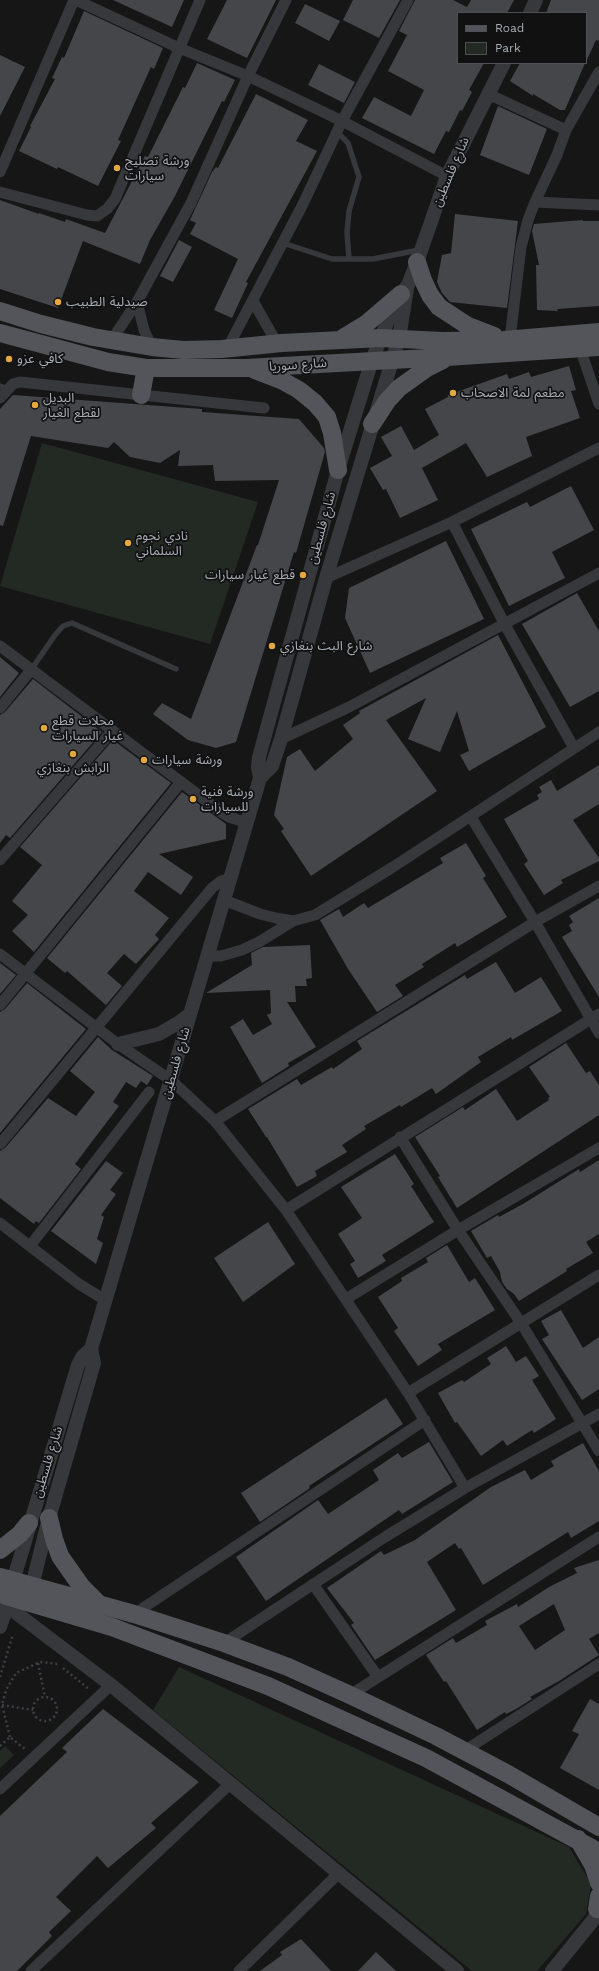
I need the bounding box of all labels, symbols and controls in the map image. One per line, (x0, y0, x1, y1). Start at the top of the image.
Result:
legend (457, 12, 587, 64)
text: Road (495, 21, 524, 35)
text: Park (495, 41, 521, 55)
street label: شارع فلسطين (429, 135, 473, 209)
place label: ورشة تصليح سيارات (125, 153, 190, 184)
marker: ورشة تصليح سيارات (112, 163, 122, 173)
place label: صيدلية الطبيب (66, 294, 148, 310)
marker: صيدلية الطبيب (53, 297, 63, 307)
place label: كافي عزو (17, 351, 63, 367)
marker: كافي عزو (4, 354, 14, 364)
street label: شارع سوريا (268, 355, 328, 375)
place label: مطعم لمة الاصحاب (461, 385, 565, 401)
marker: مطعم لمة الاصحاب (448, 388, 458, 398)
place label: البديل لقطع الغيار (43, 390, 100, 421)
marker: البديل لقطع الغيار (30, 400, 40, 410)
street label: شارع فلسطين (305, 490, 339, 566)
place label: نادي نجوم السلماني (136, 528, 188, 559)
marker: نادي نجوم السلماني (123, 538, 133, 548)
place label: قطع غيار سيارات (205, 567, 295, 583)
marker: قطع غيار سيارات (298, 570, 308, 580)
place label: شارع البث بنغازي (280, 638, 373, 654)
marker: شارع البث بنغازي (267, 641, 277, 651)
place label: محلات قطع غيار السيارات (52, 713, 123, 744)
marker: محلات قطع غيار السيارات (39, 723, 49, 733)
marker: الرابش بنغازي (68, 749, 78, 759)
place label: ورشة سيارات (152, 752, 222, 768)
marker: ورشة سيارات (139, 755, 149, 765)
place label: الرابش بنغازي (37, 760, 109, 776)
place label: ورشة فنية للسيارات (201, 784, 254, 815)
marker: ورشة فنية للسيارات (188, 794, 198, 804)
street label: شارع فلسطين (158, 1025, 194, 1101)
street label: شارع فلسطين (30, 1424, 66, 1500)

